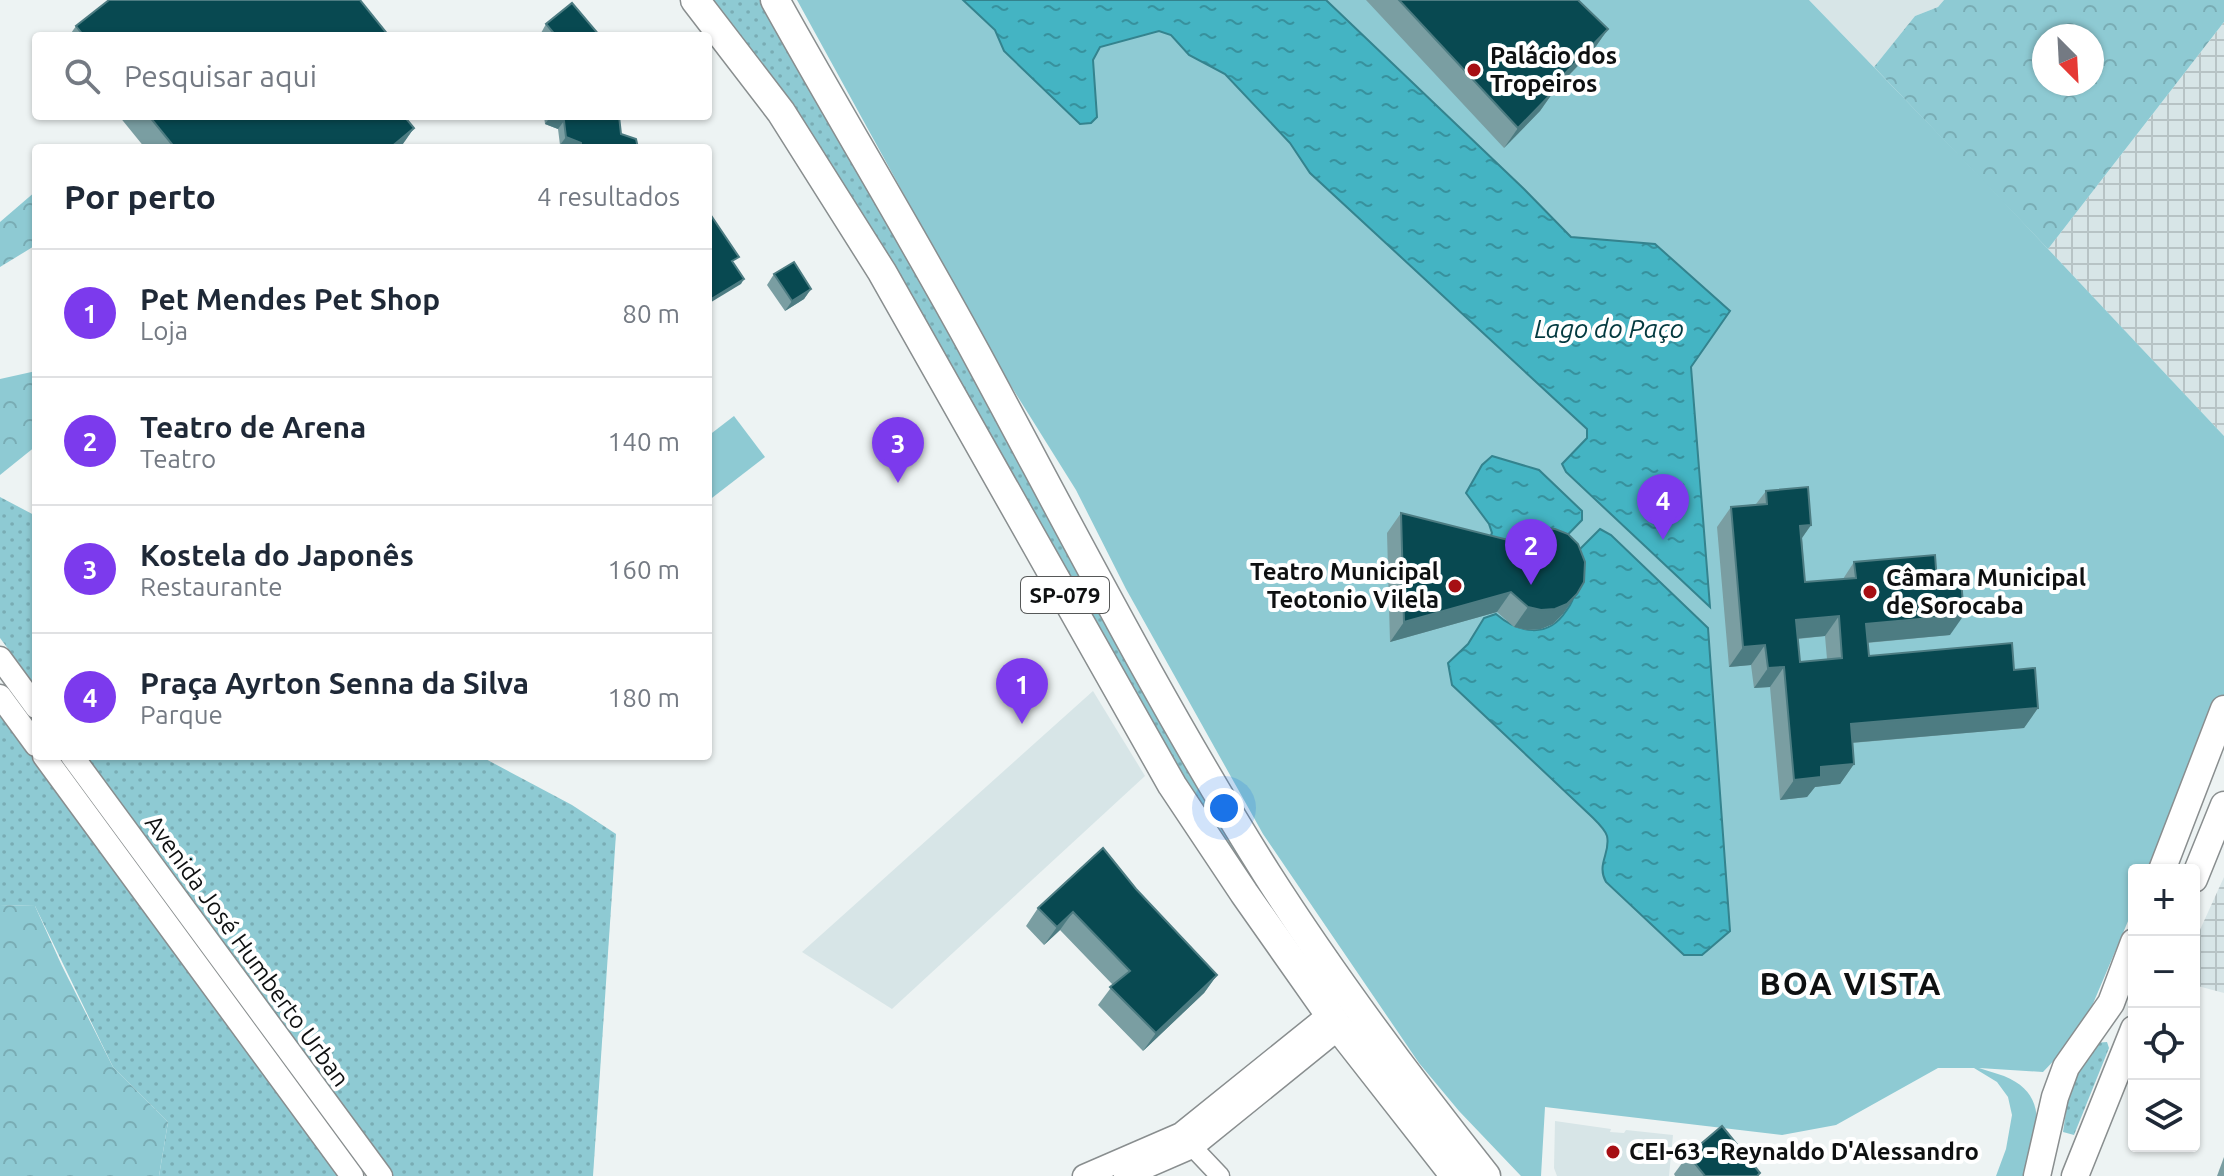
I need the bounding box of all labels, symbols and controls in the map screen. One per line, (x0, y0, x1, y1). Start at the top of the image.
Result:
north arrow (2032, 24, 2104, 96)
search box (32, 32, 712, 120)
place label: Palácio dos Tropeiros (1490, 42, 1617, 97)
icon: search (60, 54, 104, 98)
text: Pesquisar aqui (124, 59, 317, 93)
marker: Palácio dos Tropeiros (1465, 61, 1483, 79)
text: Por perto (64, 177, 216, 215)
text: 4 resultados (537, 182, 680, 211)
text: Pet Mendes Pet Shop (140, 282, 440, 316)
text: 1 (83, 299, 97, 328)
text: 80 m (622, 299, 680, 328)
water label: Lago do Paço (1534, 314, 1684, 343)
text: Loja (140, 316, 188, 345)
text: Teatro de Arena (140, 410, 366, 444)
pin: 3 (872, 417, 924, 483)
text: 2 (83, 427, 97, 456)
text: 140 m (608, 427, 680, 456)
text: Teatro (140, 444, 216, 473)
pin: 4 (1637, 474, 1689, 540)
pin: 2 (1505, 519, 1557, 585)
text: Kostela do Japonês (140, 538, 414, 572)
text: 3 (83, 555, 97, 584)
text: 160 m (608, 555, 680, 584)
place label: Teatro Municipal Teotonio Vilela (1250, 558, 1439, 613)
place label: Câmara Municipal de Sorocaba (1886, 564, 2086, 619)
text: Restaurante (140, 572, 283, 601)
road number: SP-079 (1021, 577, 1109, 613)
marker: Teatro Municipal Teotonio Vilela (1446, 577, 1464, 595)
marker: Câmara Municipal de Sorocaba (1861, 583, 1879, 601)
pin: 1 (996, 658, 1048, 724)
text: Praça Ayrton Senna da Silva (140, 666, 529, 700)
text: 4 (83, 683, 97, 712)
text: 180 m (608, 683, 680, 712)
text: Parque (140, 700, 223, 729)
your location (1204, 788, 1244, 828)
street label: Avenida José Humberto Urban (140, 810, 355, 1092)
map controls (2128, 864, 2200, 1152)
button: + (2128, 864, 2200, 936)
button: − (2128, 936, 2200, 1008)
district label: BOA VISTA (1760, 965, 1942, 1001)
button: locate (2128, 1008, 2200, 1080)
button: layers (2128, 1080, 2200, 1152)
place label: CEI-63 - Reynaldo D'Alessandro (1629, 1138, 1979, 1165)
marker: CEI-63 - Reynaldo D'Alessandro (1604, 1143, 1622, 1161)

